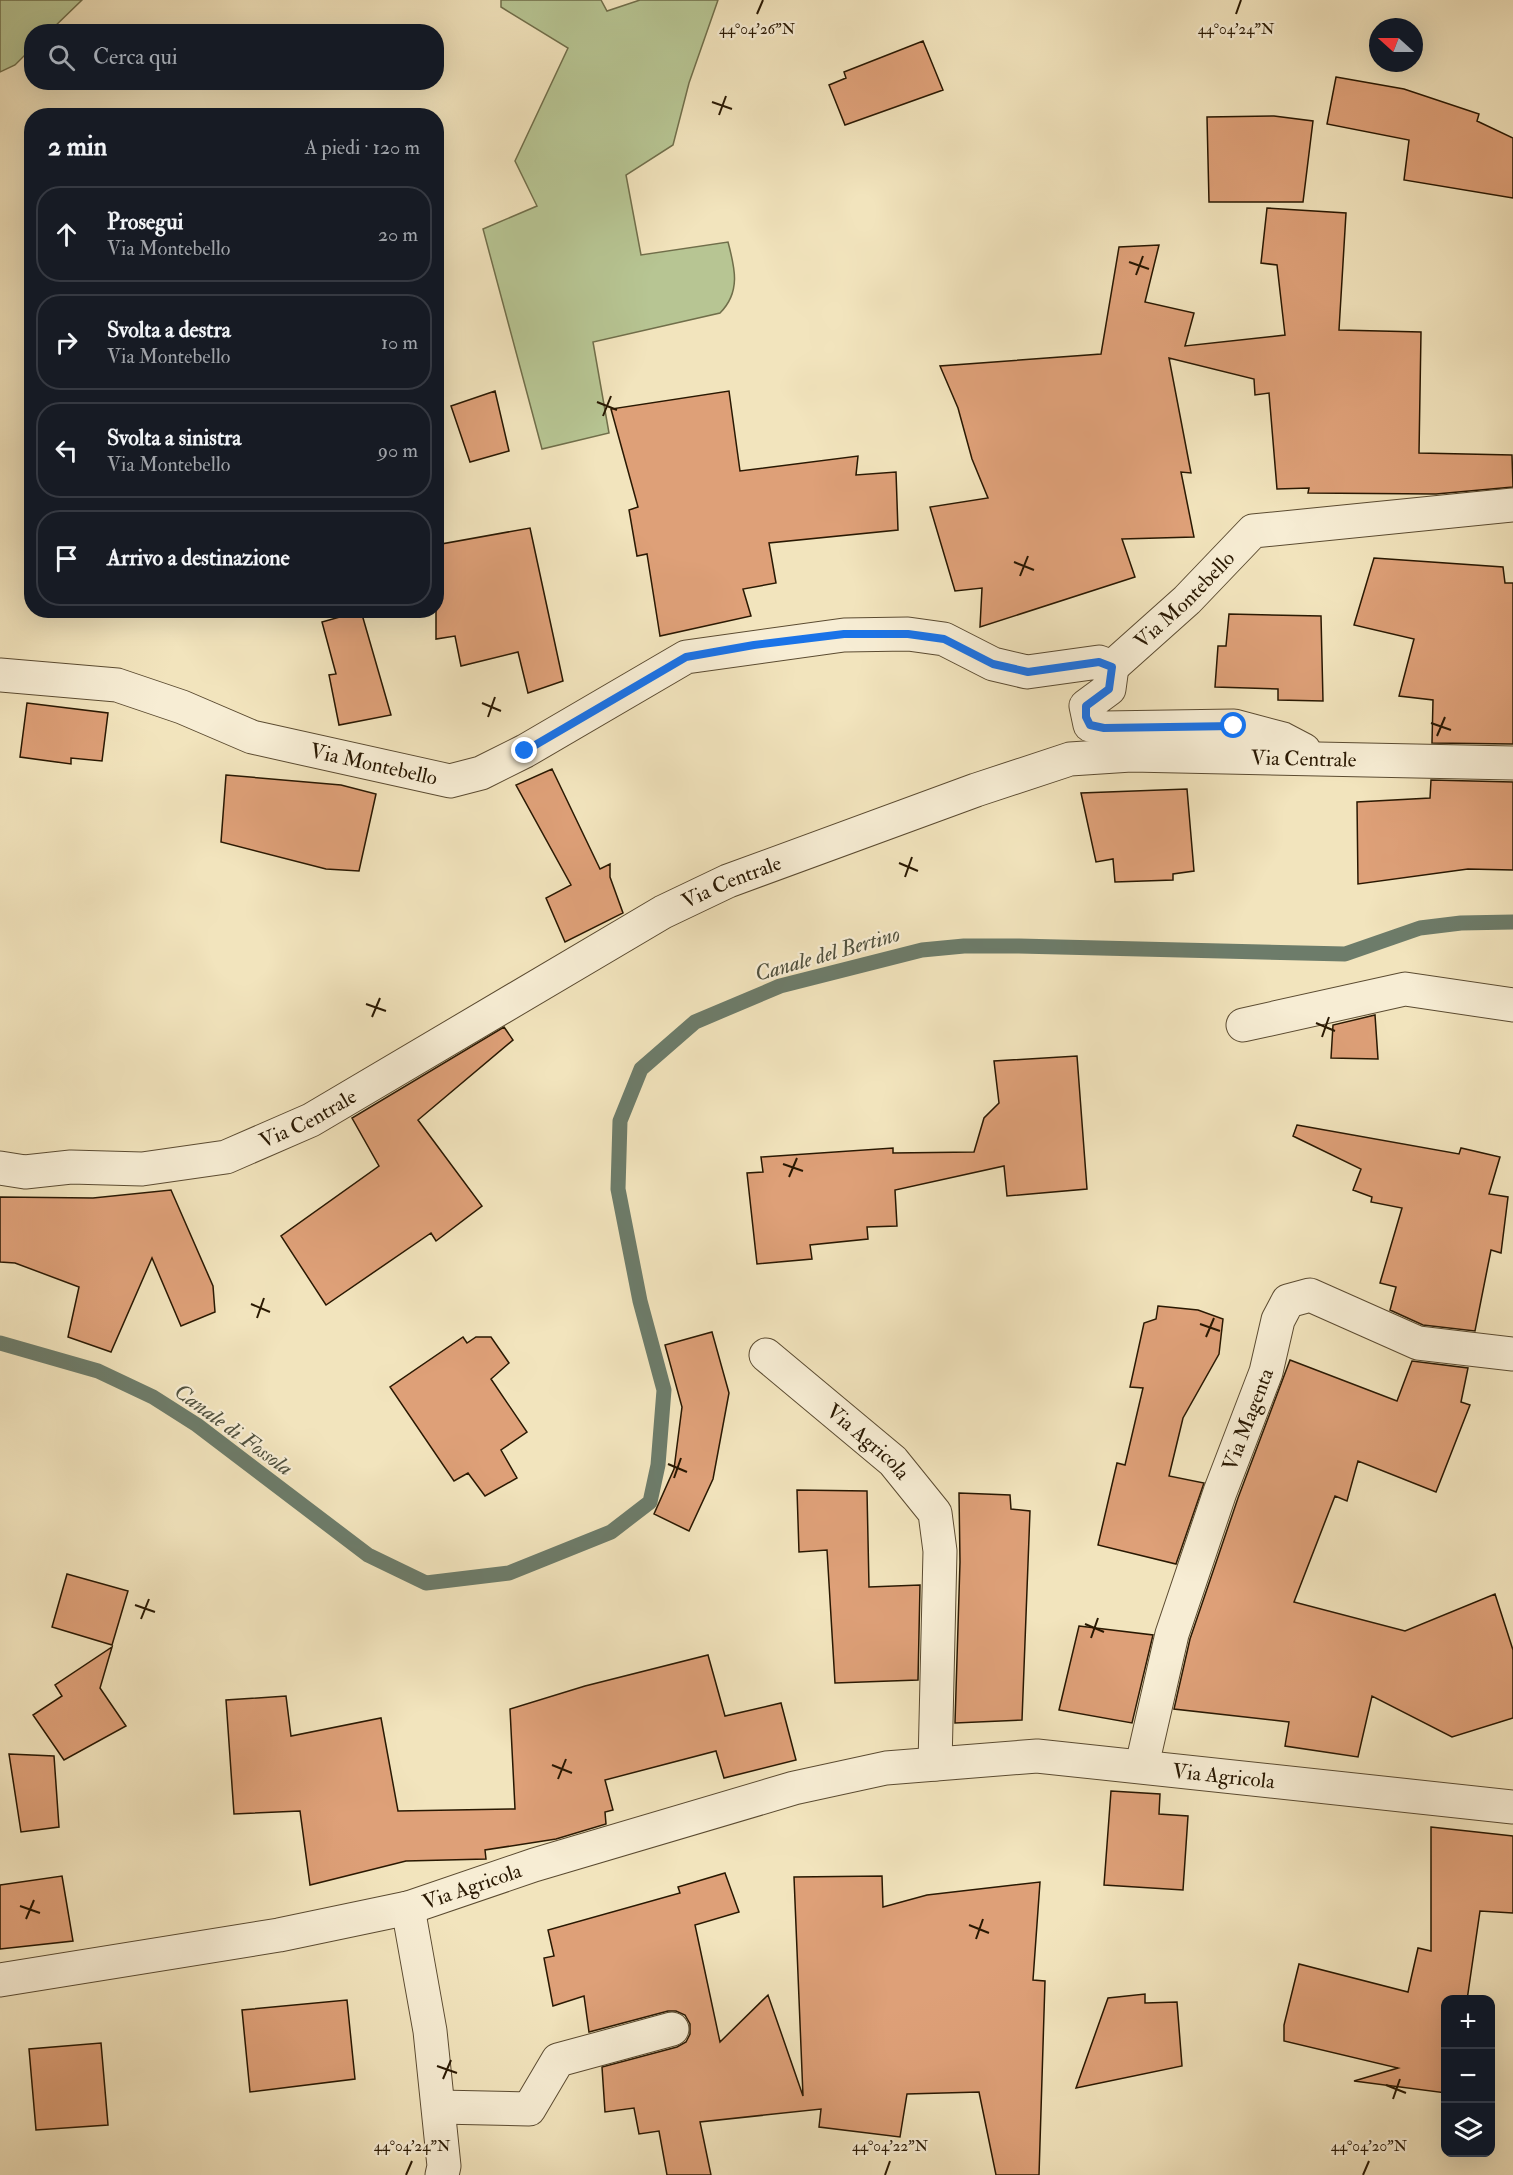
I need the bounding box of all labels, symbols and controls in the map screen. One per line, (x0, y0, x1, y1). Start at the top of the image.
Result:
north arrow (1369, 18, 1423, 72)
text: 44°04'26"N (719, 20, 796, 39)
text: 44°04'24"N (1198, 20, 1275, 39)
search box (24, 24, 444, 90)
icon: search (45, 41, 78, 74)
text: Cerca qui (93, 43, 178, 71)
text: 2 min (48, 131, 107, 163)
text: A piedi · 120 m (305, 135, 420, 160)
text: Prosegui (107, 208, 183, 236)
icon: ahead (50, 218, 83, 251)
text: 20 m (378, 222, 418, 247)
text: Via Montebello (107, 236, 230, 261)
text: Svolta a destra (107, 316, 231, 344)
icon: right (50, 326, 83, 359)
text: 10 m (381, 330, 418, 355)
text: Via Montebello (107, 344, 230, 369)
text: Svolta a sinistra (107, 424, 241, 452)
icon: left (50, 434, 83, 467)
text: 90 m (378, 438, 418, 463)
text: Via Montebello (107, 452, 230, 477)
icon: arrive (50, 542, 83, 575)
text: Arrivo a destinazione (107, 544, 290, 572)
street label: Via Montebello (1129, 545, 1241, 655)
route start (1220, 712, 1246, 738)
street label: Via Montebello (307, 737, 440, 792)
route end (511, 737, 537, 763)
street label: Via Centrale (1251, 745, 1357, 774)
street label: Via Centrale (677, 850, 785, 915)
water label: Canale del Bertino (751, 920, 903, 988)
street label: Via Centrale (255, 1083, 362, 1155)
street label: Via Magenta (1216, 1364, 1280, 1475)
water label: Canale di Fossola (169, 1377, 298, 1482)
street label: Via Agricola (820, 1398, 916, 1486)
street label: Via Agricola (1171, 1758, 1277, 1795)
street label: Via Agricola (419, 1857, 526, 1916)
map controls (1441, 1995, 1495, 2157)
button: + (1441, 1995, 1495, 2049)
button: − (1441, 2049, 1495, 2103)
button: layers (1441, 2103, 1495, 2157)
text: 44°04'24"N (374, 2137, 451, 2156)
text: 44°04'22"N (852, 2137, 929, 2156)
text: 44°04'20"N (1331, 2137, 1408, 2156)

